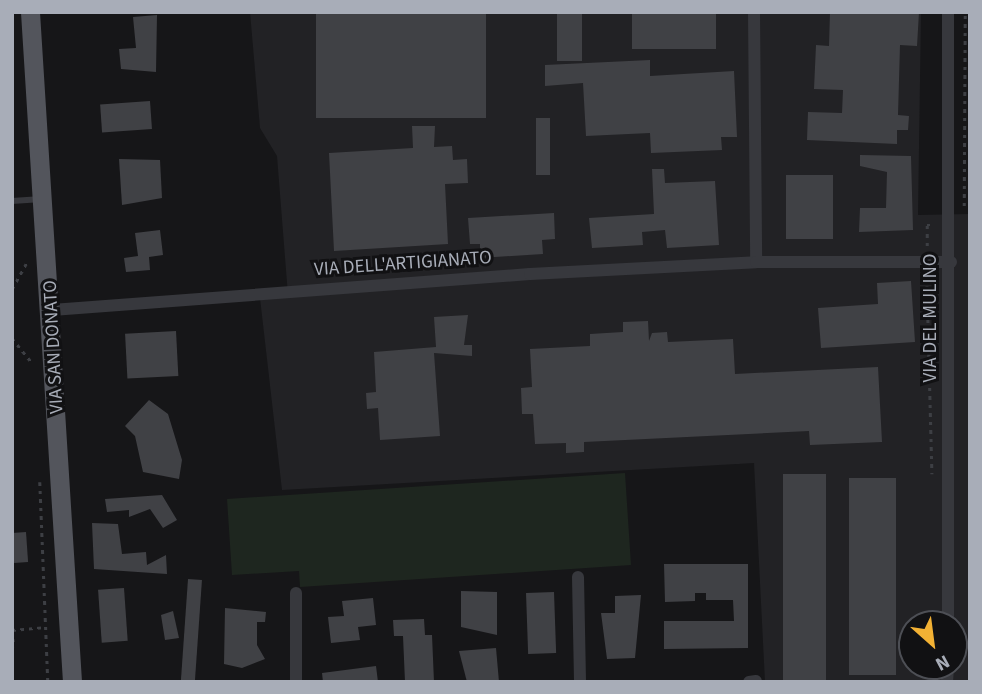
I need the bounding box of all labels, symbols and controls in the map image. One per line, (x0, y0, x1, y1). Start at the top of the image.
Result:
street label: VIA DELL'ARTIGIANATO (313, 246, 493, 282)
street label: VIA DEL MULINO (920, 254, 942, 382)
street label: VIA SAN DONATO (39, 280, 69, 414)
north arrow (898, 610, 968, 680)
text: N (930, 647, 954, 677)

